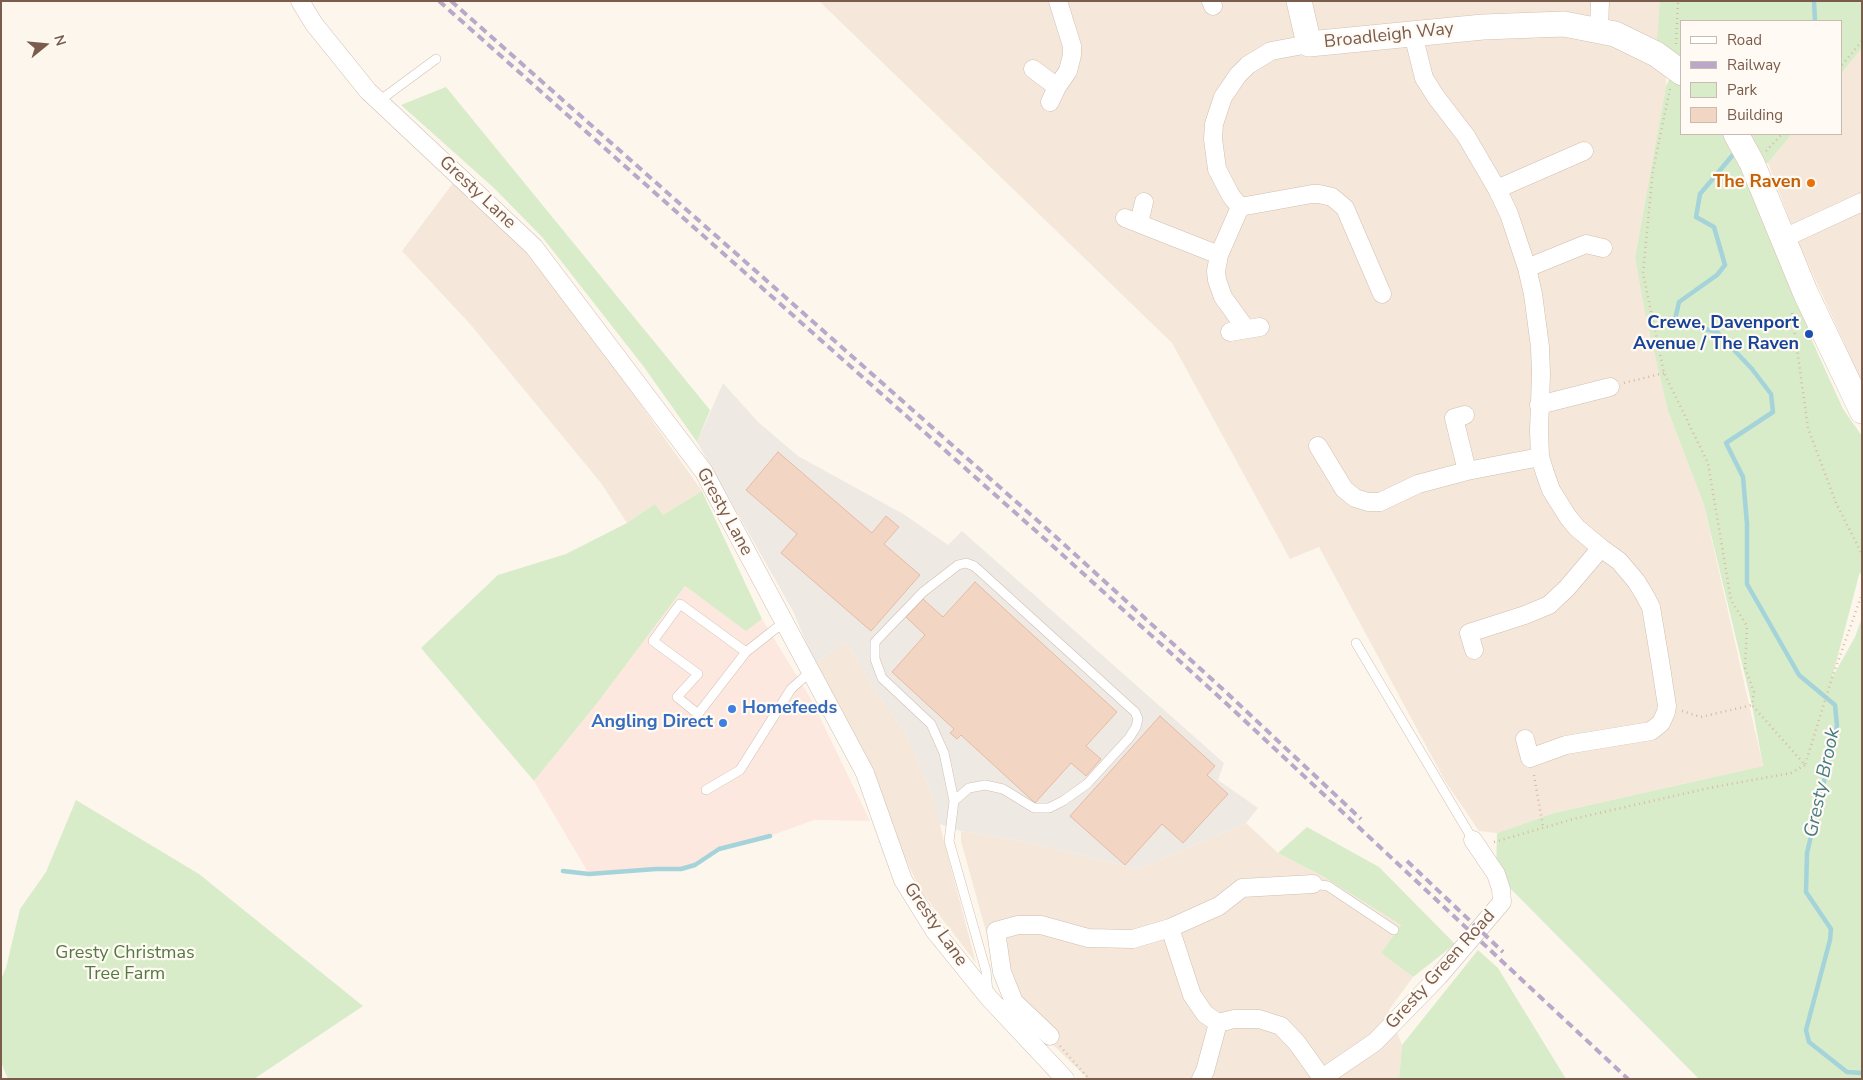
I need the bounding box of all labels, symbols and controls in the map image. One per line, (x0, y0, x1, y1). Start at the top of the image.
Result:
street label: Broadleigh Way (1323, 18, 1455, 54)
north arrow (20, 20, 70, 70)
legend (1680, 20, 1843, 135)
text: Road (1727, 30, 1762, 50)
text: N (49, 33, 70, 48)
text: Railway (1727, 55, 1781, 75)
text: Park (1727, 80, 1757, 100)
text: Building (1727, 105, 1783, 125)
street label: Gresty Lane (434, 152, 520, 234)
place label: The Raven (1713, 172, 1801, 194)
marker: The Raven (1805, 177, 1817, 189)
place label: Crewe, Davenport Avenue / The Raven (1633, 313, 1799, 356)
marker: Crewe, Davenport Avenue / The Raven (1803, 328, 1815, 340)
street label: Gresty Lane (691, 464, 757, 560)
place label: Homefeeds (742, 698, 837, 720)
marker: Homefeeds (726, 703, 738, 715)
place label: Angling Direct (591, 712, 713, 734)
marker: Angling Direct (717, 717, 729, 729)
water label: Gresty Brook (1800, 726, 1846, 840)
street label: Gresty Lane (898, 879, 972, 971)
street label: Gresty Green Road (1382, 906, 1500, 1034)
park label: Gresty Christmas Tree Farm (55, 943, 195, 986)

